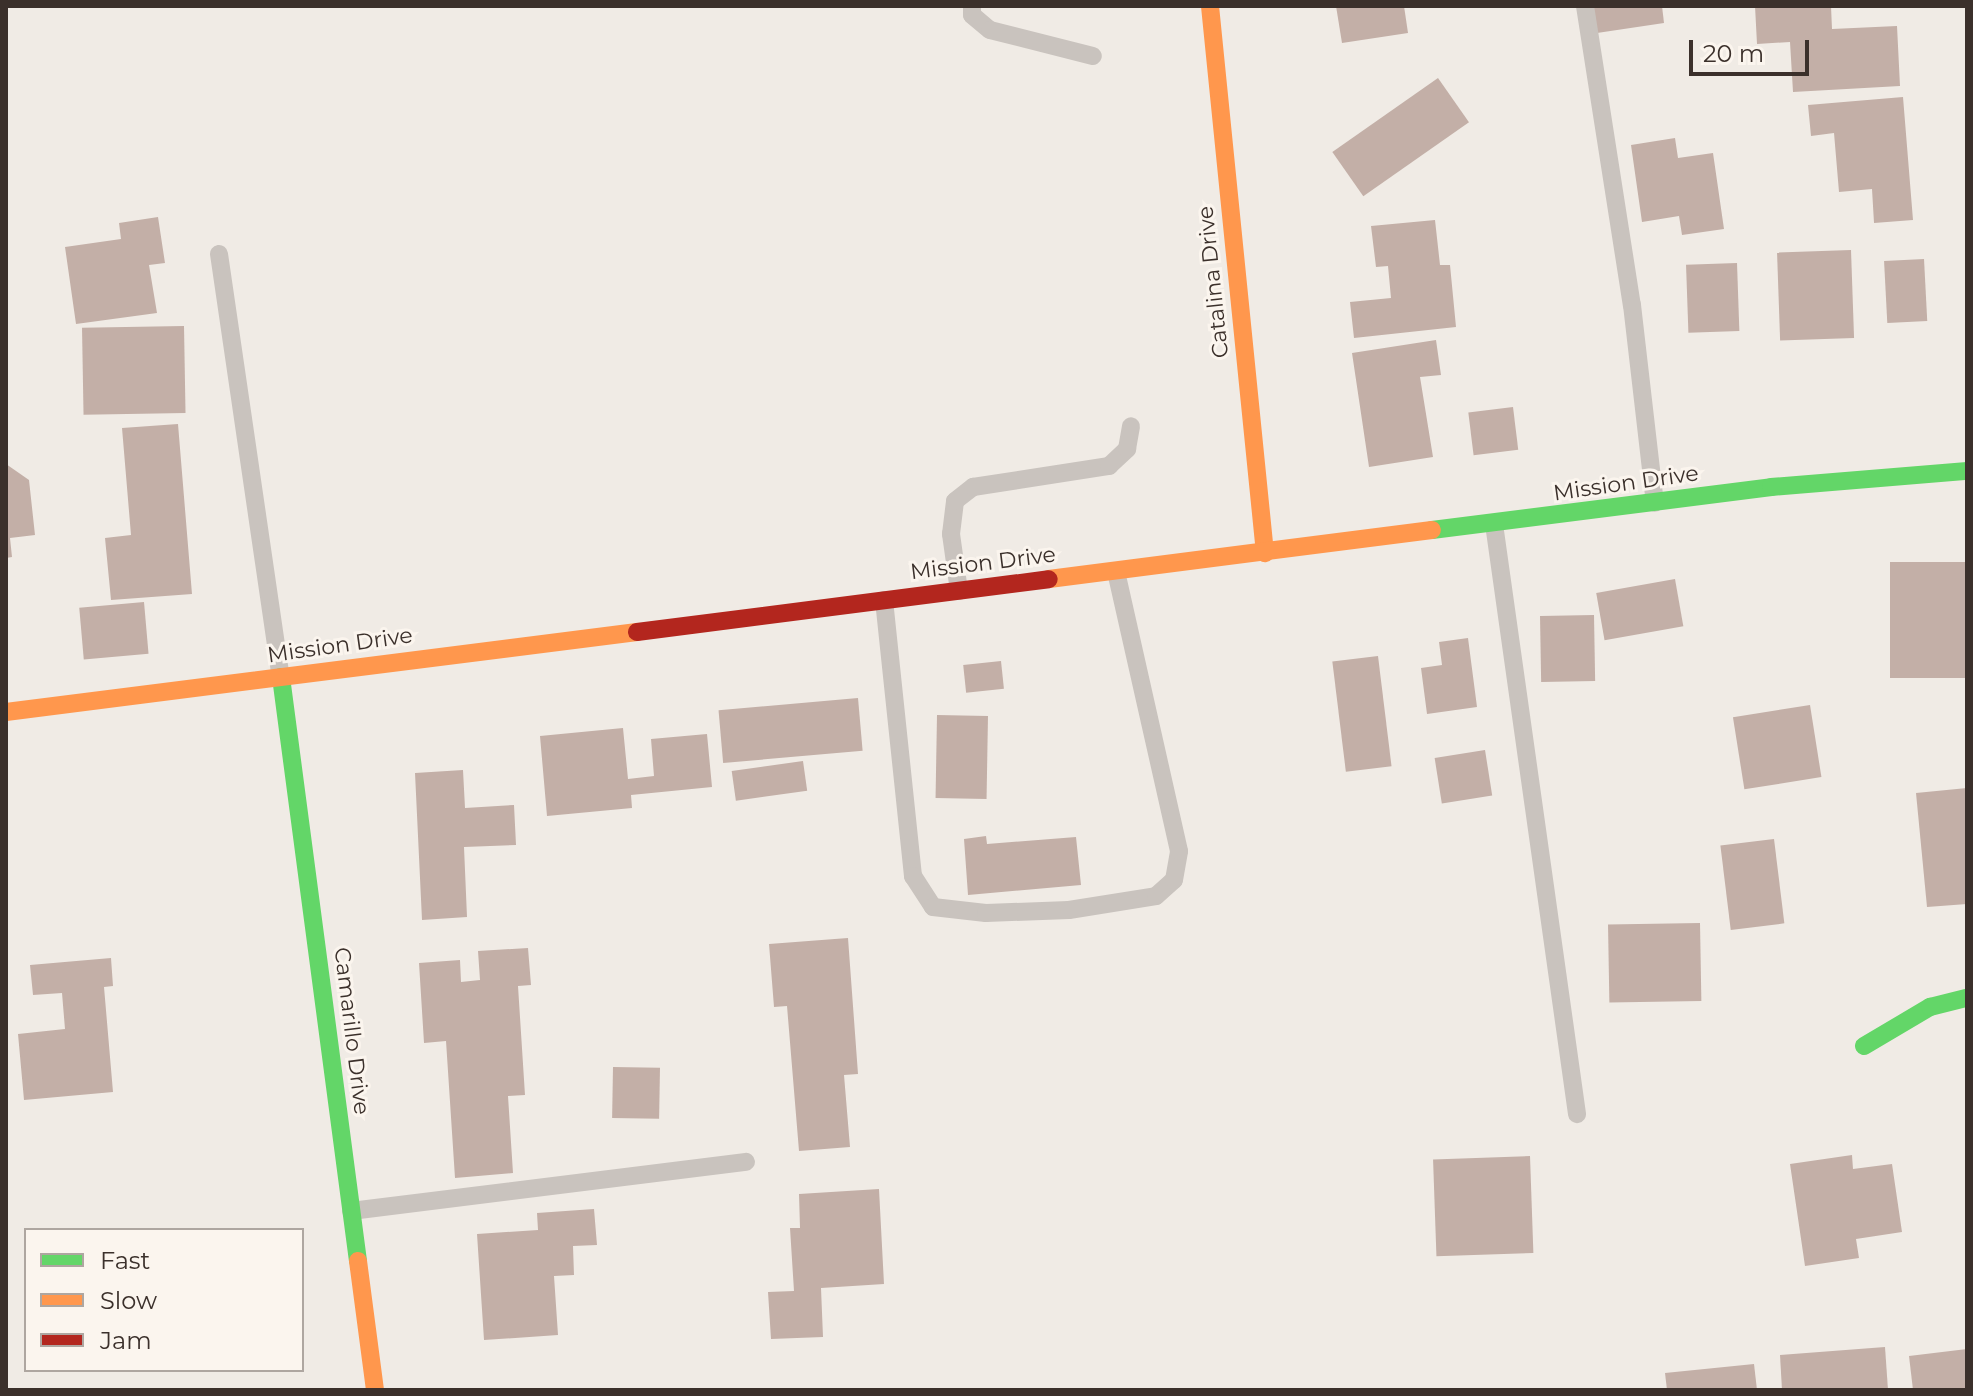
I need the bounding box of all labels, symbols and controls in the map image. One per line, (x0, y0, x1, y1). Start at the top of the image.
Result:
scale bar (1693, 24, 1813, 74)
text: 20 m (1703, 39, 1764, 68)
street label: Catalina Drive (1192, 205, 1234, 359)
street label: Mission Drive (1552, 460, 1700, 506)
street label: Mission Drive (909, 541, 1057, 585)
street label: Mission Drive (266, 622, 414, 668)
street label: Camarillo Drive (329, 946, 375, 1116)
legend (24, 1228, 304, 1372)
text: Fast (100, 1246, 150, 1275)
text: Slow (100, 1286, 157, 1315)
text: Jam (100, 1326, 152, 1355)

